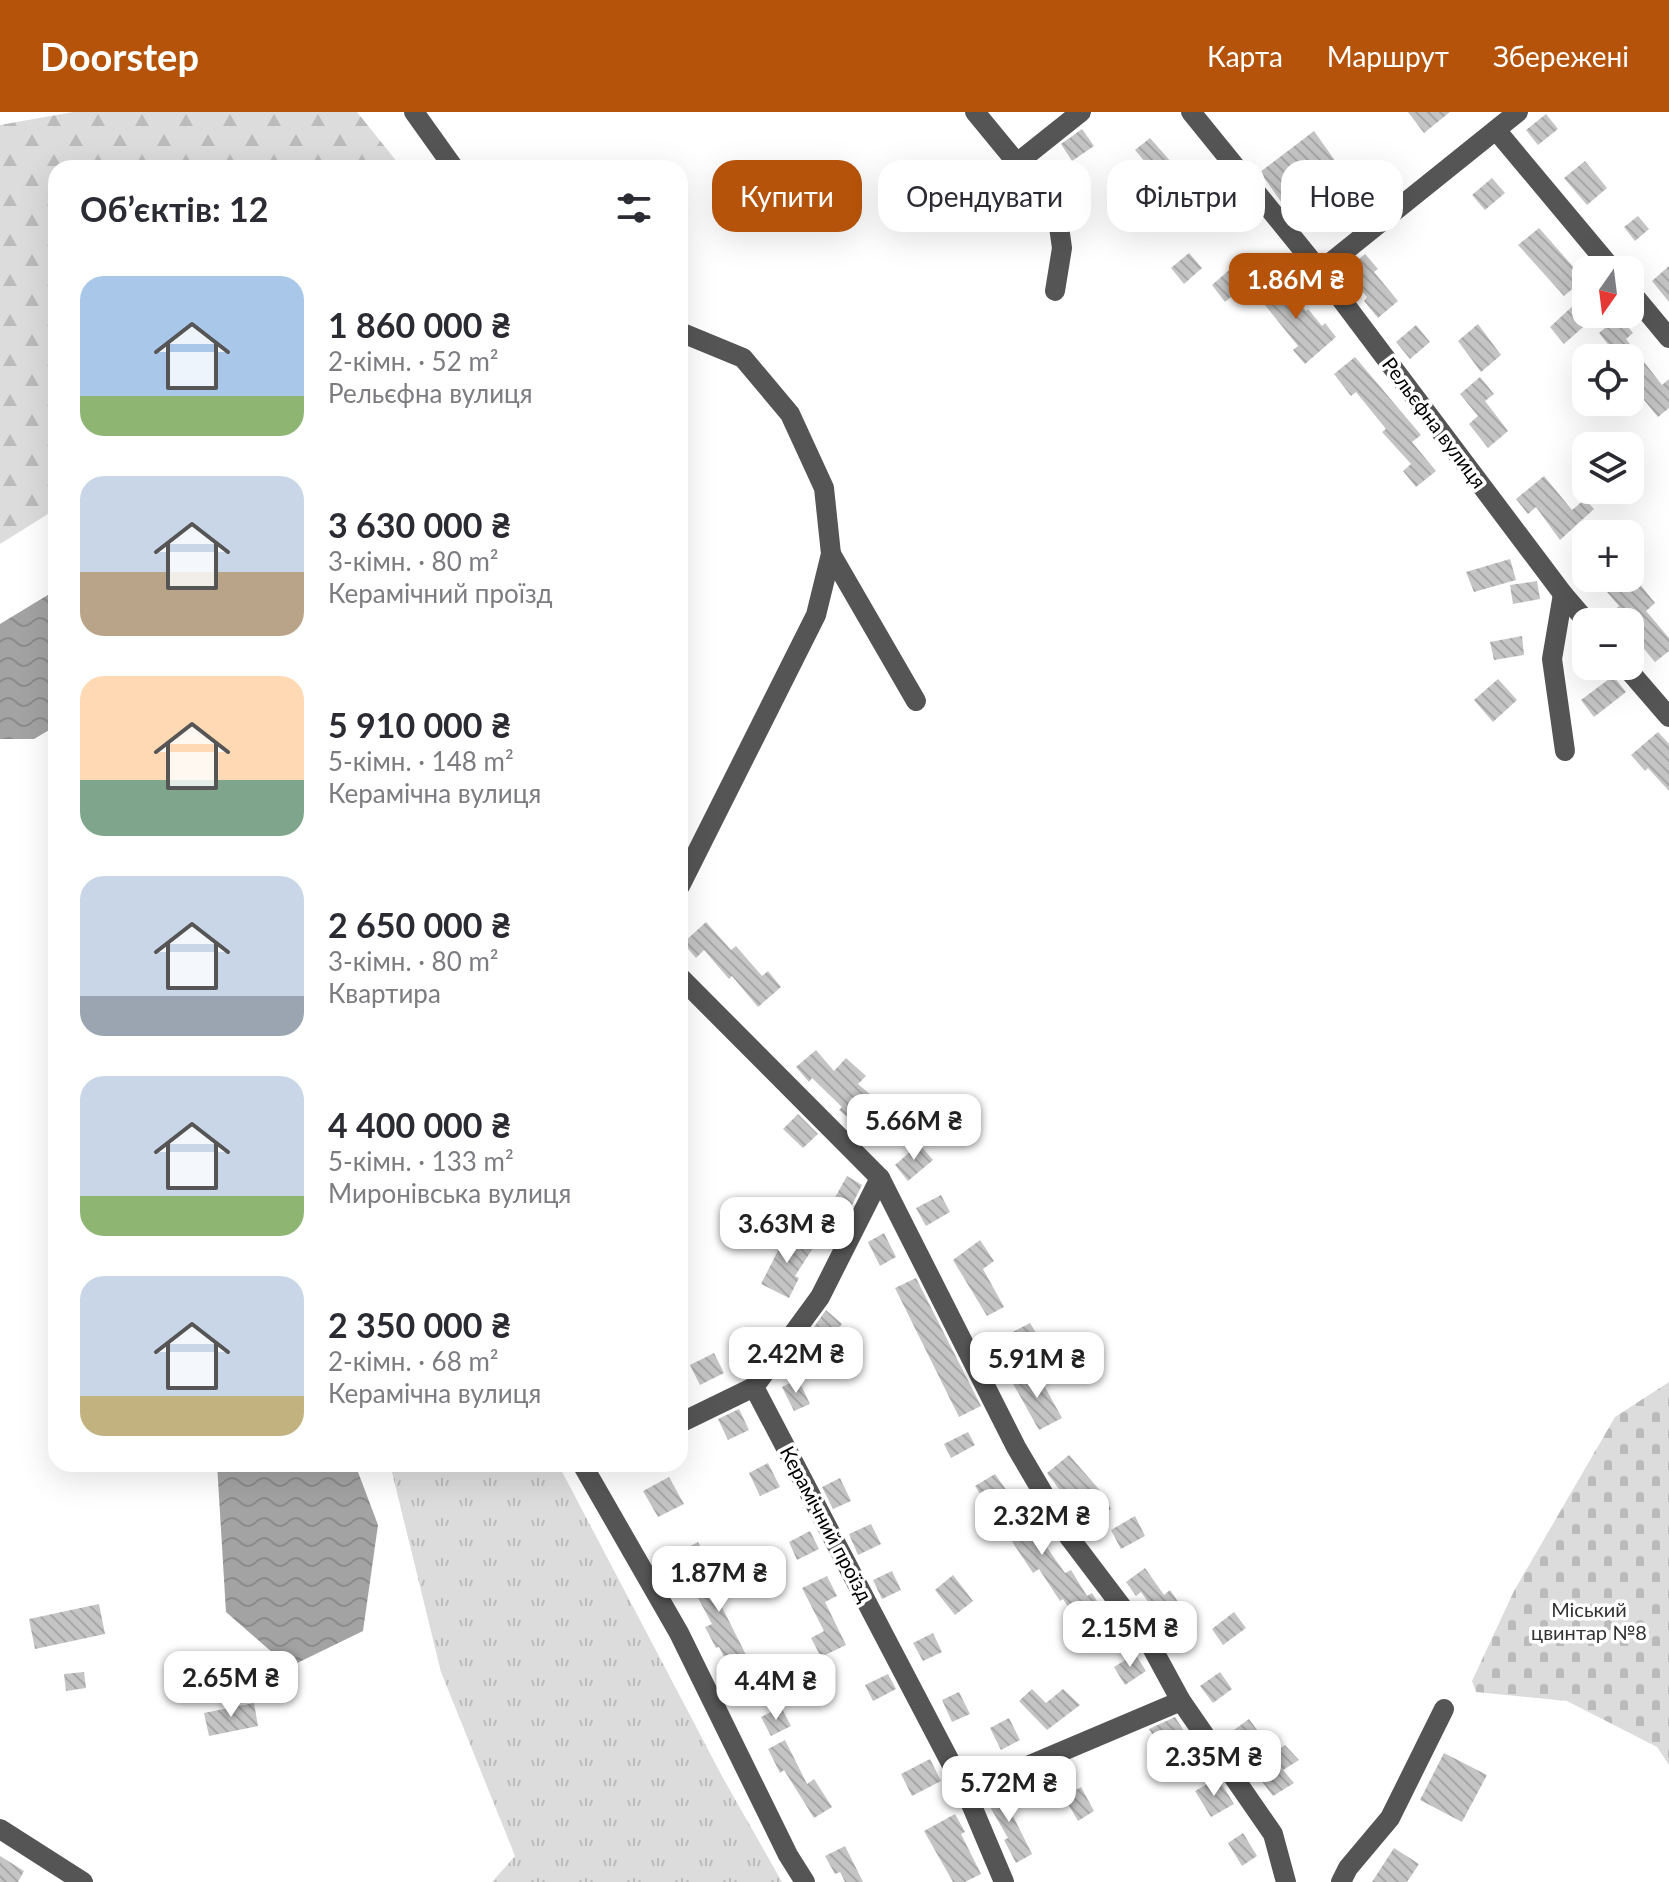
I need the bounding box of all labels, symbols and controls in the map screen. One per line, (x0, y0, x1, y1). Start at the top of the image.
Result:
text: Doorstep (40, 33, 199, 79)
text: Карта (1207, 39, 1283, 73)
text: Маршрут (1327, 39, 1449, 73)
text: Збережені (1493, 39, 1629, 73)
chip: Купити (712, 160, 862, 232)
chip: Орендувати (878, 160, 1091, 232)
chip: Фільтри (1107, 160, 1265, 232)
chip: Нове (1281, 160, 1403, 232)
icon: filters (612, 186, 656, 230)
text: Об’єктів: 12 (80, 188, 269, 229)
pin: 1.86M ₴ (1222, 253, 1370, 321)
north arrow (1572, 256, 1644, 328)
map controls (1572, 256, 1644, 680)
text: 1.86M ₴ (1247, 263, 1345, 295)
text: 1 860 000 ₴ (328, 304, 511, 345)
icon: home (144, 308, 240, 404)
button: locate (1572, 344, 1644, 416)
text: 2-кімн. · 52 m² (328, 345, 499, 377)
street label: Рельєфна вулиця (1378, 352, 1492, 492)
text: Рельєфна вулиця (328, 377, 533, 409)
button: layers (1572, 432, 1644, 504)
text: 3 630 000 ₴ (328, 504, 511, 545)
icon: home (144, 508, 240, 604)
button: + (1572, 520, 1644, 592)
text: 3-кімн. · 80 m² (328, 545, 499, 577)
text: Керамічний проїзд (328, 577, 553, 609)
button: − (1572, 608, 1644, 680)
text: 5 910 000 ₴ (328, 704, 511, 745)
icon: home (144, 708, 240, 804)
text: 5-кімн. · 148 m² (328, 745, 514, 777)
text: Керамічна вулиця (328, 777, 541, 809)
text: 2 650 000 ₴ (328, 904, 511, 945)
icon: home (144, 908, 240, 1004)
text: 3-кімн. · 80 m² (328, 945, 499, 977)
text: Квартира (328, 977, 441, 1009)
pin: 5.66M ₴ (840, 1094, 988, 1162)
text: 4 400 000 ₴ (328, 1104, 511, 1145)
text: 5.66M ₴ (865, 1104, 963, 1136)
icon: home (144, 1108, 240, 1204)
text: 5-кімн. · 133 m² (328, 1145, 514, 1177)
text: Миронівська вулиця (328, 1177, 571, 1209)
pin: 3.63M ₴ (713, 1197, 861, 1265)
text: 3.63M ₴ (738, 1207, 836, 1239)
text: 2 350 000 ₴ (328, 1304, 511, 1345)
icon: home (144, 1308, 240, 1404)
pin: 2.42M ₴ (722, 1327, 870, 1395)
pin: 5.91M ₴ (963, 1332, 1111, 1400)
text: 2.42M ₴ (747, 1337, 845, 1369)
text: 5.91M ₴ (988, 1342, 1086, 1374)
text: 2-кімн. · 68 m² (328, 1345, 499, 1377)
text: Керамічна вулиця (328, 1377, 541, 1409)
street label: Керамічний проїзд (776, 1442, 878, 1605)
pin: 2.32M ₴ (968, 1489, 1116, 1557)
text: 2.32M ₴ (993, 1499, 1091, 1531)
pin: 1.87M ₴ (645, 1546, 793, 1614)
text: 1.87M ₴ (670, 1556, 768, 1588)
park label: Міський цвинтар №8 (1531, 1597, 1647, 1644)
pin: 2.15M ₴ (1056, 1601, 1204, 1669)
text: 2.15M ₴ (1081, 1611, 1179, 1643)
pin: 2.65M ₴ (157, 1651, 305, 1719)
pin: 4.4M ₴ (711, 1654, 841, 1722)
text: 2.65M ₴ (182, 1661, 280, 1693)
text: 4.4M ₴ (735, 1664, 818, 1696)
pin: 2.35M ₴ (1140, 1730, 1288, 1798)
text: 2.35M ₴ (1165, 1740, 1263, 1772)
pin: 5.72M ₴ (935, 1756, 1083, 1824)
text: 5.72M ₴ (960, 1766, 1058, 1798)

